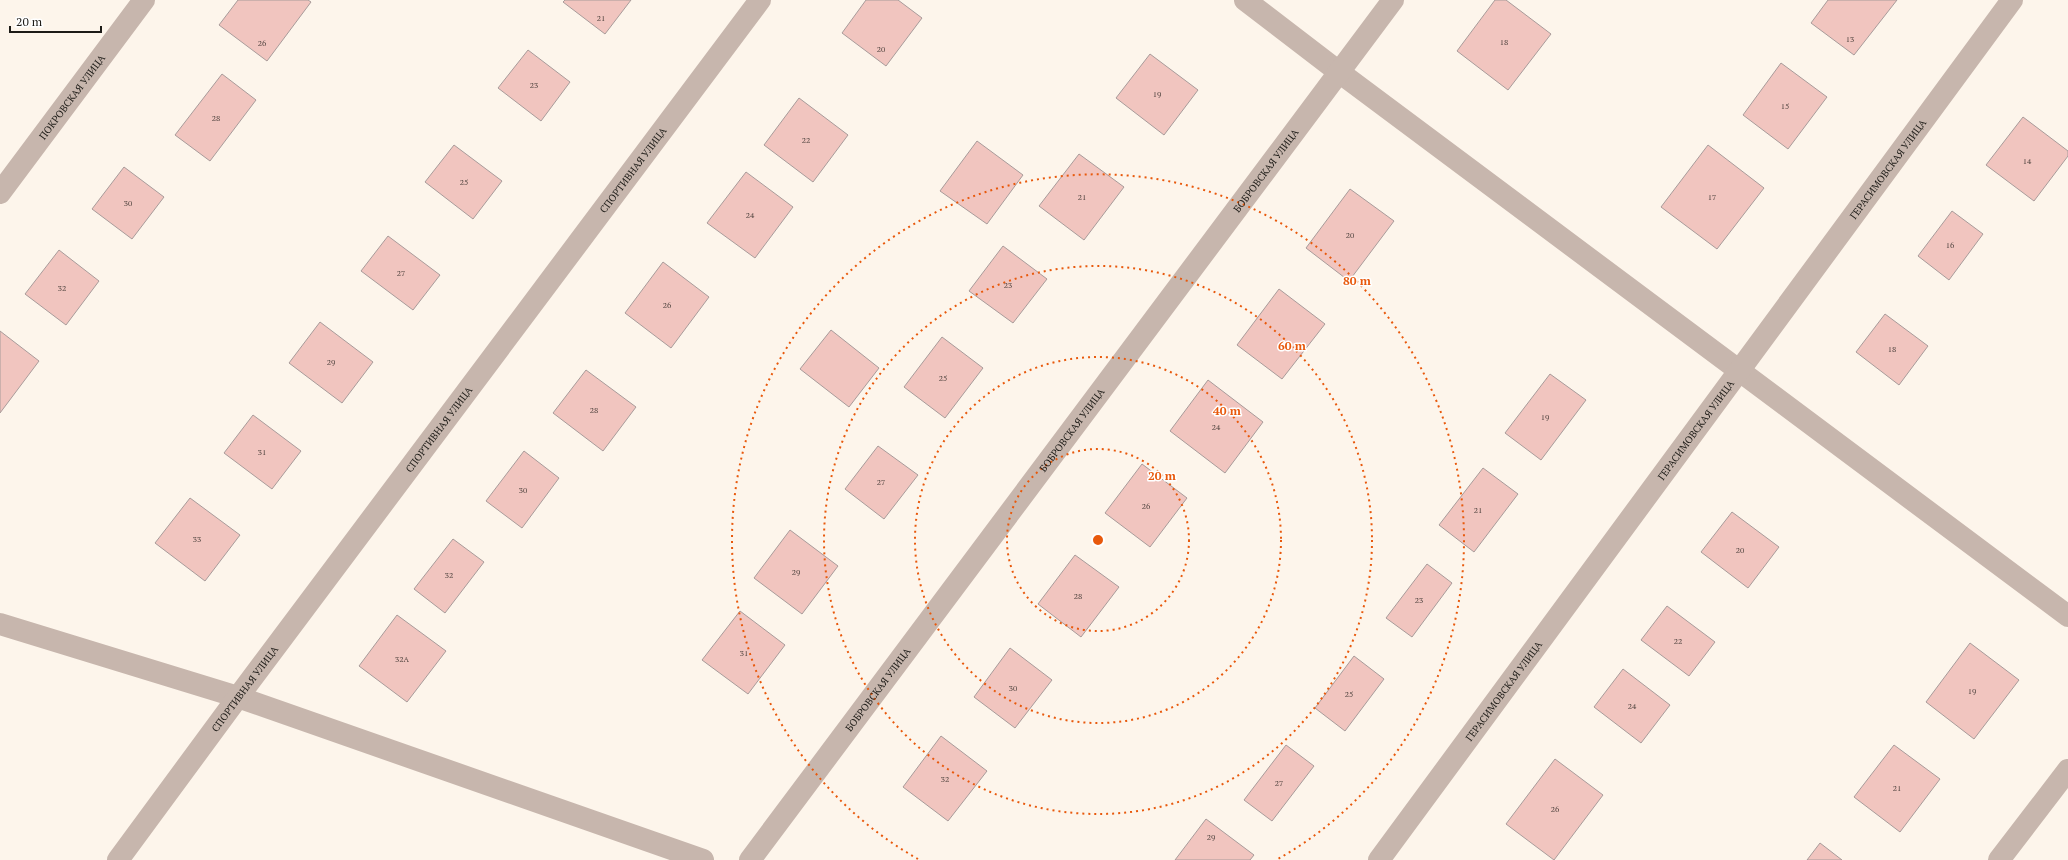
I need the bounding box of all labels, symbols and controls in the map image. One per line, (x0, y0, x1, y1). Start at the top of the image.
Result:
scale bar (10, 8, 101, 34)
house number: 21 (597, 13, 605, 23)
text: 20 m (16, 14, 43, 29)
house number: 13 (1846, 34, 1854, 44)
house number: 18 (1500, 37, 1508, 47)
house number: 26 (258, 38, 267, 48)
house number: 20 (877, 44, 885, 54)
street label: ПОКРОВСКАЯ УЛИЦА (36, 52, 108, 142)
house number: 23 (530, 80, 538, 90)
house number: 19 (1153, 89, 1161, 99)
house number: 15 (1781, 101, 1789, 111)
house number: 28 (212, 113, 220, 123)
street label: ГЕРАСИМОВСКАЯ УЛИЦА (1847, 117, 1929, 222)
street label: СПОРТИВНАЯ УЛИЦА (597, 125, 670, 216)
street label: БОБРОВСКАЯ УЛИЦА (1230, 126, 1302, 215)
house number: 22 (802, 135, 810, 145)
house number: 14 (2023, 156, 2032, 166)
house number: 25 (460, 177, 468, 187)
house number: 21 (1078, 192, 1086, 202)
house number: 17 (1708, 192, 1716, 202)
house number: 30 (124, 198, 132, 208)
house number: 24 (746, 210, 755, 220)
house number: 20 (1346, 230, 1354, 240)
house number: 16 (1946, 240, 1955, 250)
house number: 27 (397, 268, 405, 278)
text: 80 m (1343, 273, 1371, 288)
house number: 23 (1004, 280, 1012, 290)
house number: 32 (58, 283, 66, 293)
house number: 26 (663, 300, 672, 310)
text: 60 m (1278, 338, 1306, 353)
house number: 18 (1888, 344, 1896, 354)
house number: 29 (327, 357, 335, 367)
house number: 25 (939, 373, 947, 383)
street label: ГЕРАСИМОВСКАЯ УЛИЦА (1655, 378, 1737, 483)
street label: СПОРТИВНАЯ УЛИЦА (403, 384, 475, 475)
street label: БОБРОВСКАЯ УЛИЦА (1036, 386, 1108, 475)
text: 40 m (1213, 403, 1241, 418)
house number: 28 (590, 405, 598, 415)
house number: 19 (1541, 412, 1549, 422)
house number: 24 (1212, 422, 1221, 432)
house number: 31 (258, 447, 266, 457)
text: 20 m (1148, 468, 1176, 483)
house number: 27 (877, 477, 885, 487)
house number: 30 (519, 485, 527, 495)
house number: 26 (1142, 501, 1151, 511)
house number: 21 (1474, 505, 1482, 515)
centre of rings (1091, 533, 1105, 547)
house number: 33 (193, 534, 201, 544)
house number: 20 (1736, 545, 1744, 555)
house number: 29 (792, 567, 800, 577)
house number: 32 (445, 570, 453, 580)
house number: 28 (1074, 591, 1082, 601)
house number: 23 (1415, 595, 1423, 605)
house number: 22 (1674, 636, 1682, 646)
street label: ГЕРАСИМОВСКАЯ УЛИЦА (1463, 638, 1545, 744)
street label: СПОРТИВНАЯ УЛИЦА (209, 643, 281, 734)
street label: БОБРОВСКАЯ УЛИЦА (842, 645, 914, 734)
house number: 31 (740, 648, 748, 658)
house number: 32А (395, 654, 410, 664)
house number: 30 (1009, 683, 1017, 693)
house number: 19 (1968, 686, 1976, 696)
house number: 25 (1345, 689, 1353, 699)
house number: 24 (1628, 701, 1637, 711)
house number: 32 (941, 774, 949, 784)
house number: 27 (1275, 778, 1283, 788)
house number: 21 (1893, 783, 1901, 793)
house number: 26 (1551, 804, 1560, 814)
house number: 29 (1207, 832, 1215, 842)

